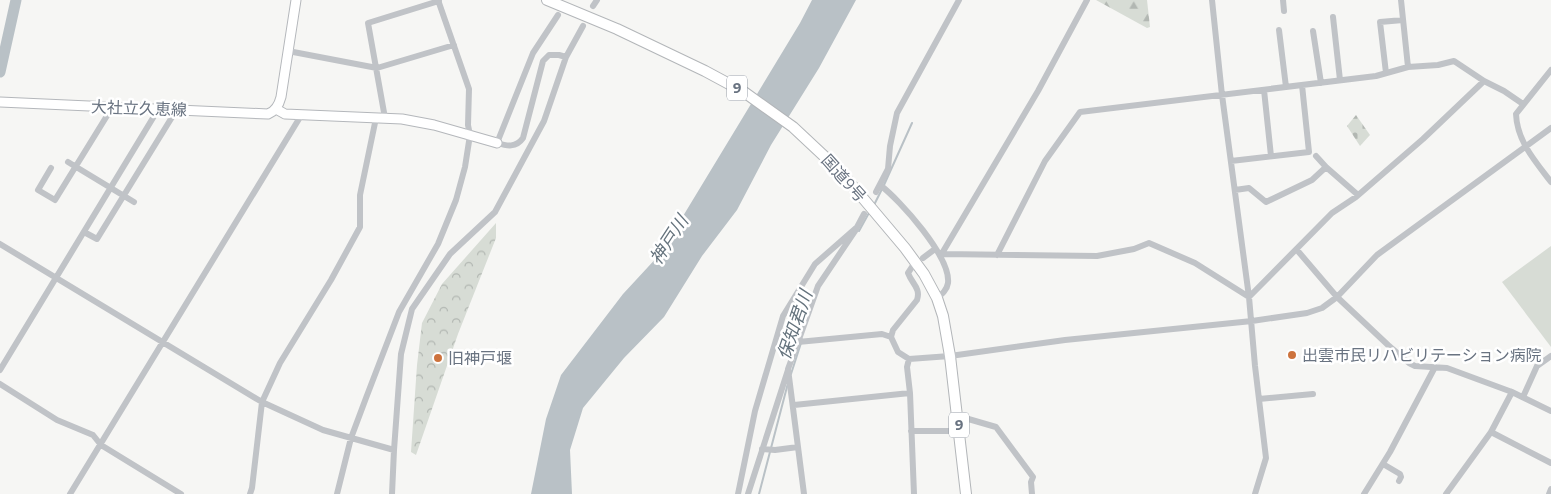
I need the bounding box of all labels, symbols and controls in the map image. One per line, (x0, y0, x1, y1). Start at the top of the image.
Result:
road number: 9 (727, 76, 747, 100)
street label: 大社立久恵線 (91, 95, 187, 121)
street label: 国道9号 (817, 149, 871, 207)
water label: 神戸川 (643, 209, 694, 269)
water label: 保知君川 (771, 285, 818, 363)
place label: 出雲市民リハビリテーション病院 (1302, 344, 1542, 366)
place label: 旧神戸堰 (448, 347, 512, 369)
marker: 出雲市民リハビリテーション病院 (1286, 349, 1298, 361)
marker: 旧神戸堰 (432, 352, 444, 364)
road number: 9 (949, 412, 969, 438)

